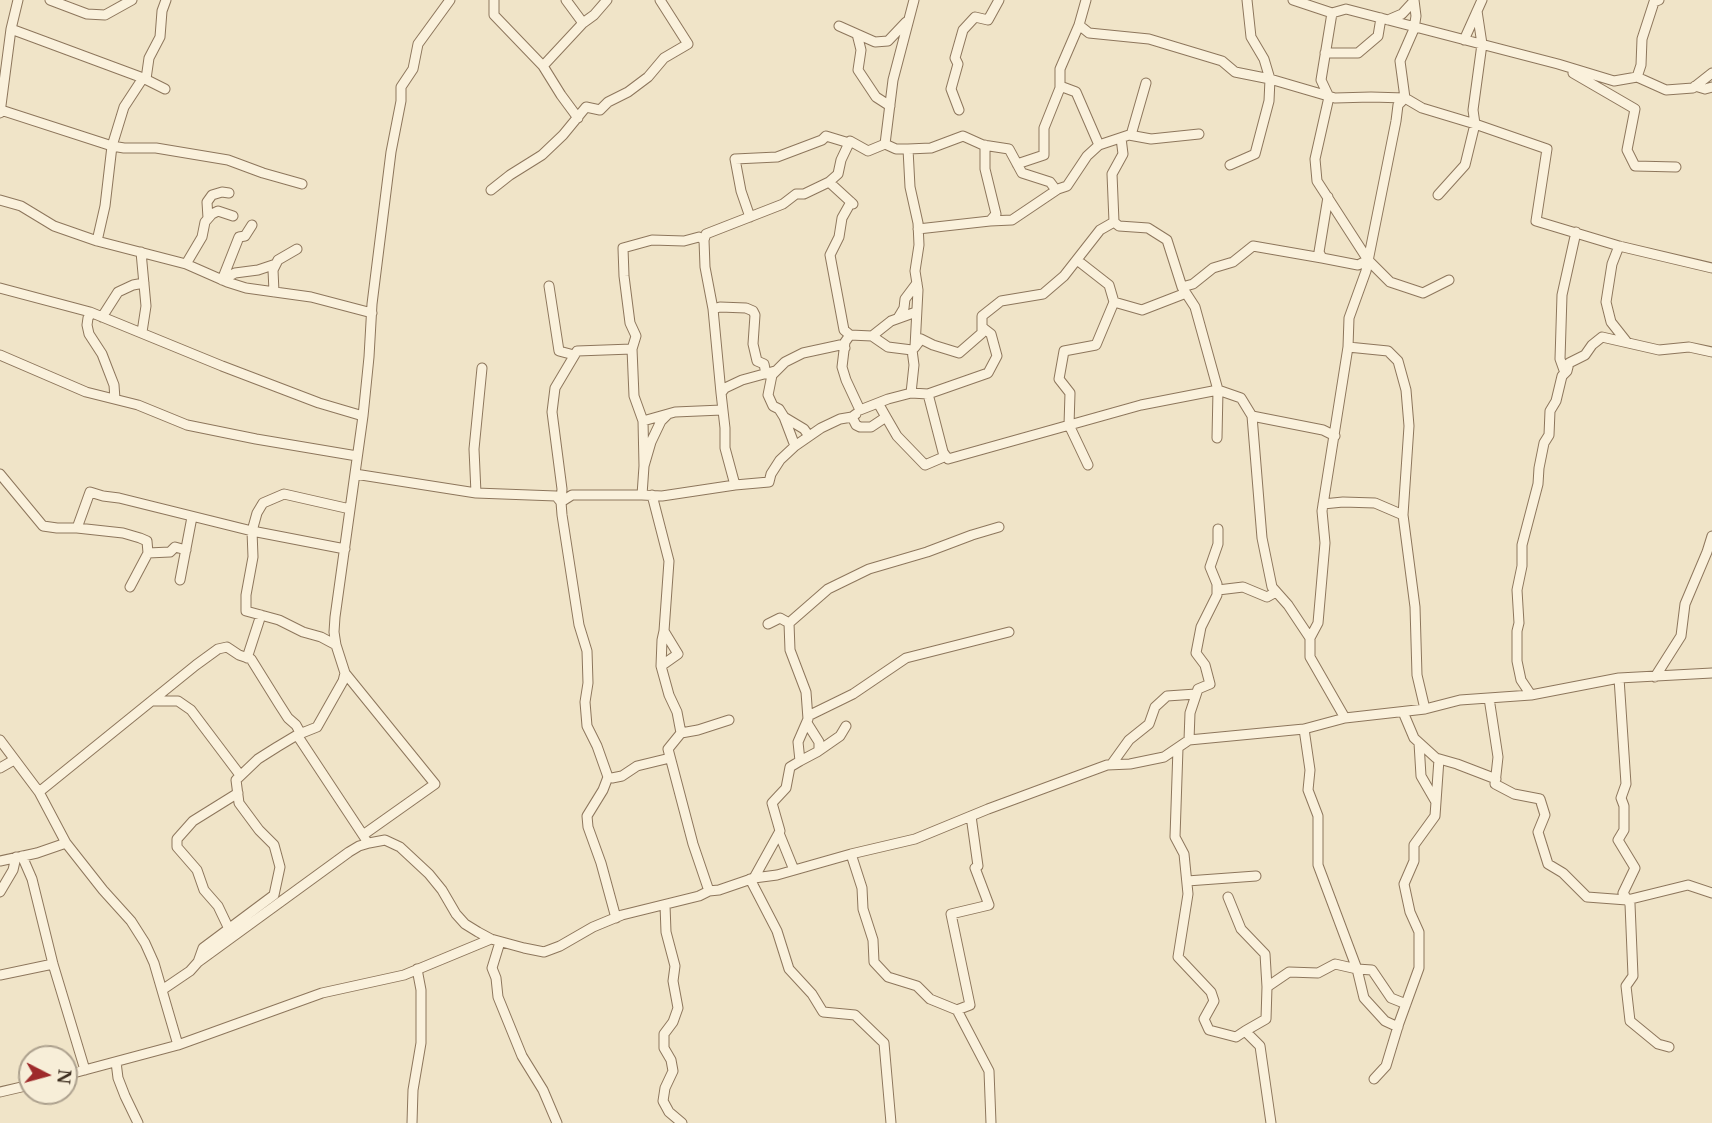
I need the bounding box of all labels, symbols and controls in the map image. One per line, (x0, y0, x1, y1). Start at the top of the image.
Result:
north arrow (18, 1045, 78, 1105)
text: N (53, 1068, 75, 1085)

